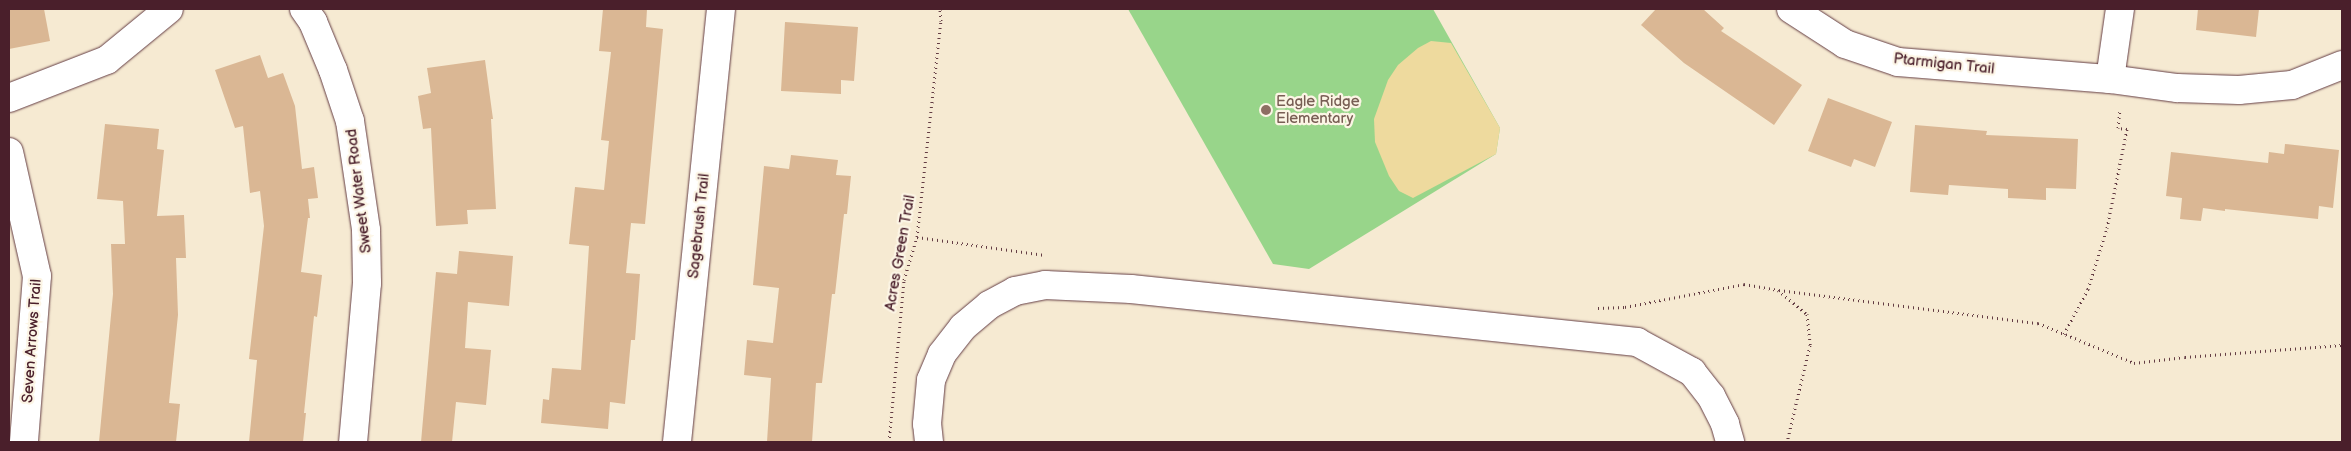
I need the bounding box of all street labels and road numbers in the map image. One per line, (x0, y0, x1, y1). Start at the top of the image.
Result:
street label: Ptarmigan Trail (1892, 50, 1996, 78)
street label: Sweet Water Road (342, 128, 376, 254)
street label: Sagebrush Trail (685, 172, 713, 280)
street label: Acres Green Trail (881, 193, 919, 313)
street label: Seven Arrows Trail (19, 278, 45, 404)

